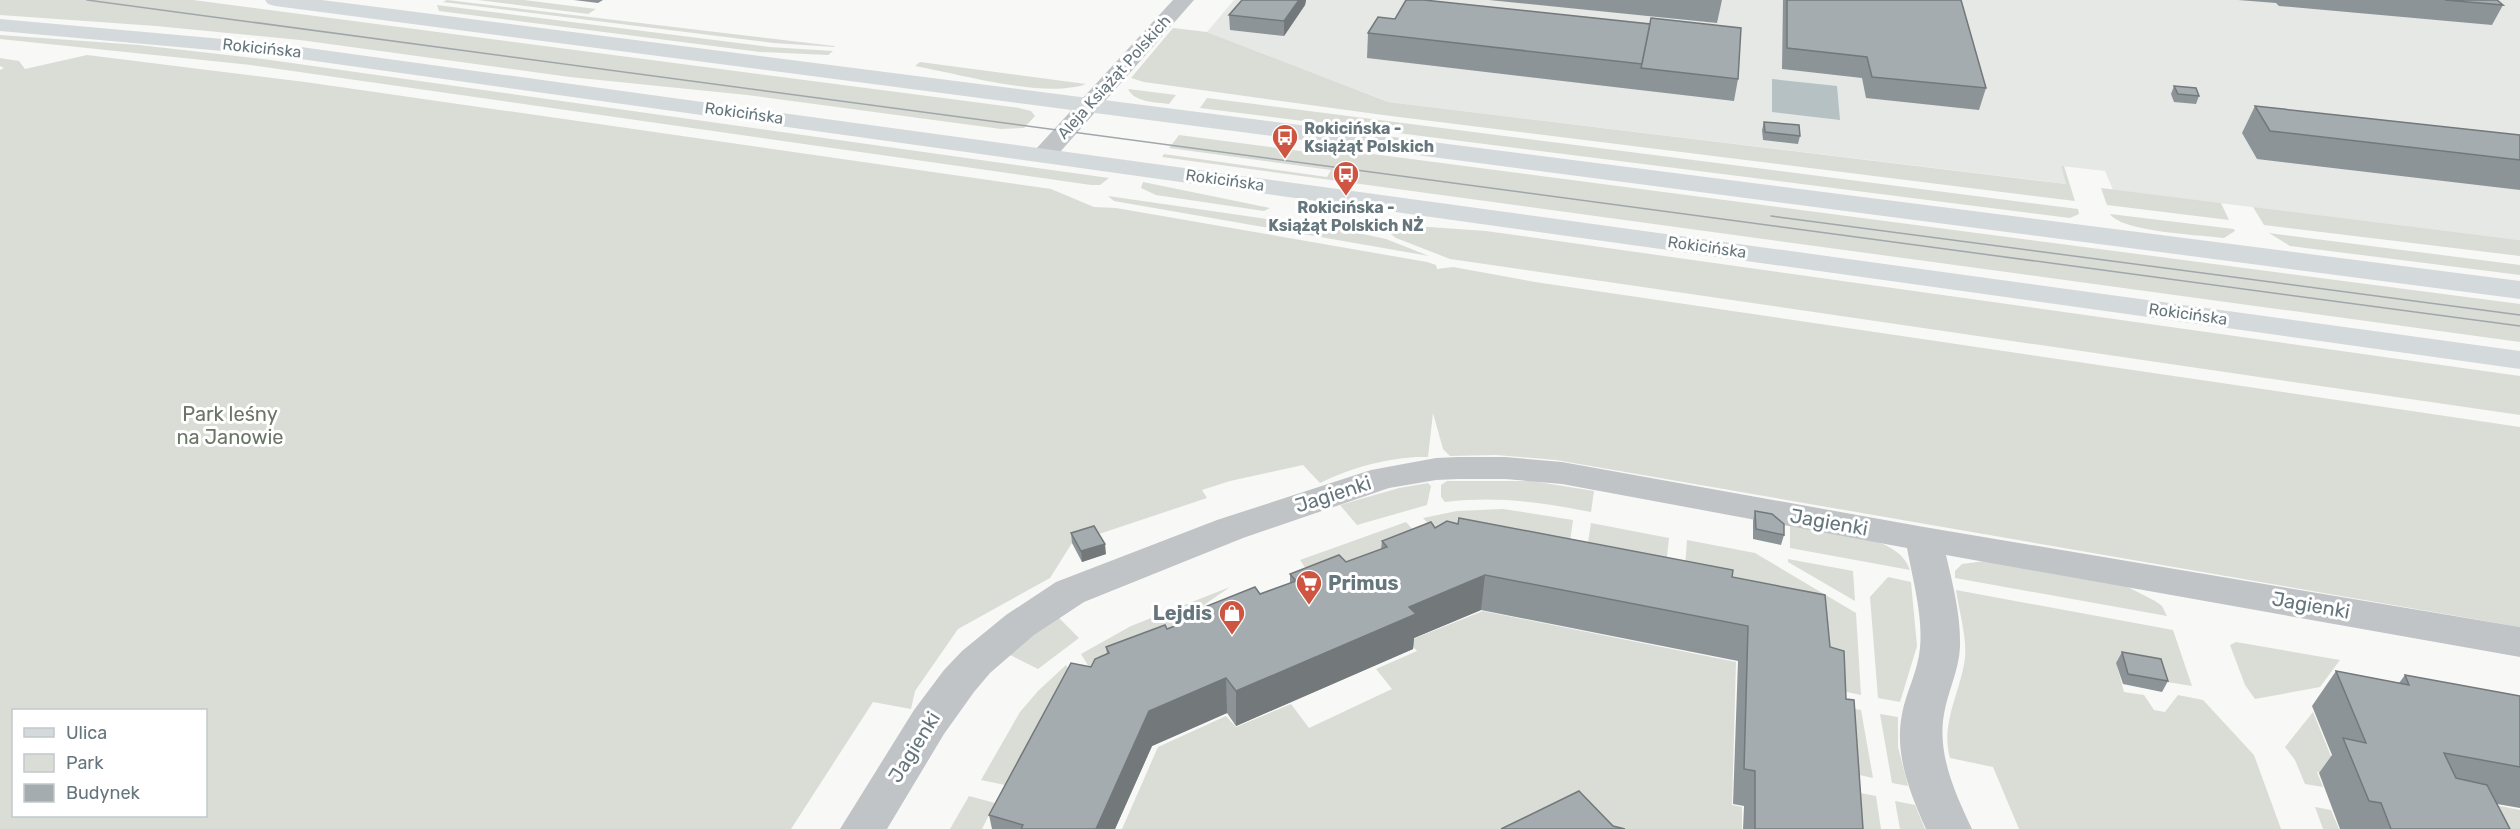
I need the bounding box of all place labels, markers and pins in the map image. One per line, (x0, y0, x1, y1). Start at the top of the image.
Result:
place label: Rokicińska - Książąt Polskich (1304, 119, 1434, 156)
bus stop icon: Rokicińska - Książąt Polskich (1270, 122, 1300, 160)
bus stop icon: Rokicińska - Książąt Polskich NŻ (1331, 159, 1361, 197)
place label: Rokicińska - Książąt Polskich NŻ (1268, 198, 1424, 235)
supermarket icon: Primus (1294, 568, 1324, 606)
place label: Primus (1328, 571, 1399, 595)
shop icon: Lejdis (1217, 598, 1247, 636)
place label: Lejdis (1153, 601, 1212, 625)

